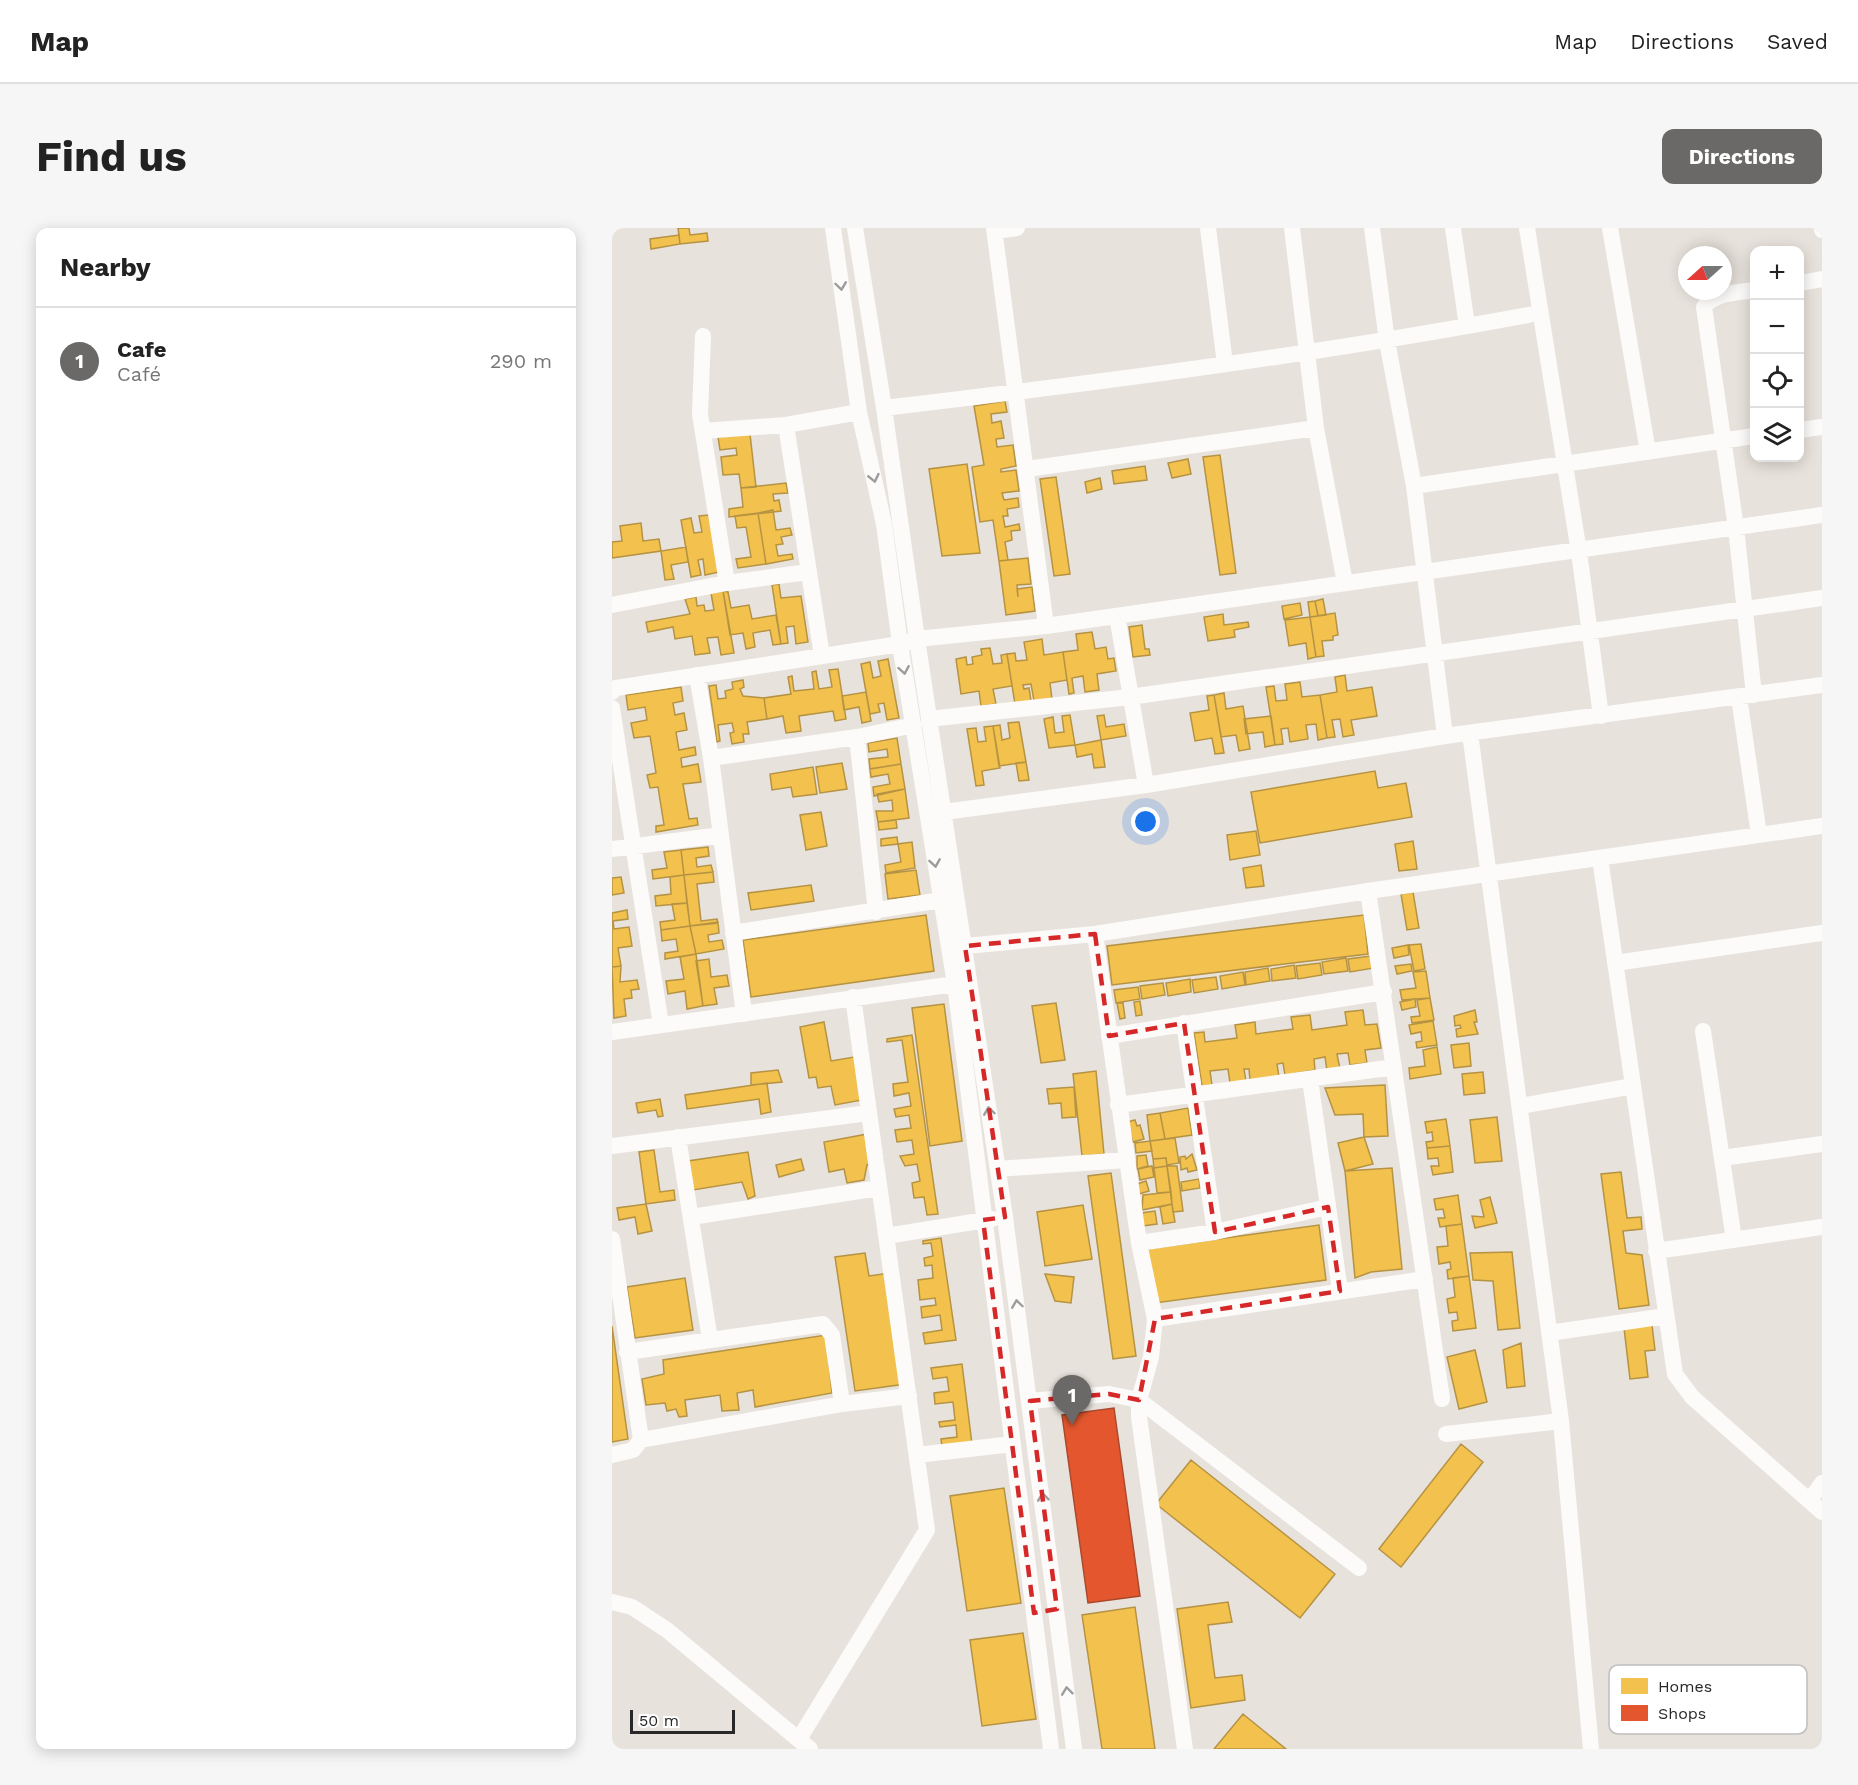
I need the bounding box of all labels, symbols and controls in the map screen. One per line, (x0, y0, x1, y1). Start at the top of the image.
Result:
text: Map (30, 25, 89, 58)
text: Map (1554, 29, 1597, 54)
text: Directions (1630, 29, 1734, 54)
text: Saved (1767, 29, 1828, 54)
button: Directions (1662, 129, 1822, 184)
text: Find us (36, 132, 187, 181)
north arrow (1678, 246, 1732, 300)
map controls (1750, 246, 1804, 462)
button: + (1750, 246, 1804, 300)
text: Nearby (60, 252, 151, 282)
one-way arrow (835, 281, 847, 291)
button: − (1750, 300, 1804, 354)
text: Cafe (117, 337, 166, 362)
text: 1 (75, 349, 84, 373)
text: 290 m (490, 349, 552, 373)
button: locate (1750, 354, 1804, 408)
text: Café (117, 362, 161, 386)
button: layers (1750, 408, 1804, 462)
one-way arrow (867, 473, 880, 483)
one-way arrow (897, 665, 910, 675)
your location (1131, 807, 1160, 836)
one-way arrow (929, 858, 941, 868)
one-way arrow (984, 1107, 996, 1116)
one-way arrow (1012, 1300, 1024, 1309)
pin: 1 (1052, 1376, 1092, 1425)
one-way arrow (1037, 1493, 1049, 1502)
legend (1609, 1665, 1807, 1734)
text: Homes (1658, 1677, 1712, 1696)
one-way arrow (1061, 1686, 1074, 1696)
text: Shops (1658, 1704, 1706, 1723)
scale bar (630, 1707, 735, 1734)
text: 50 m (639, 1711, 679, 1730)

